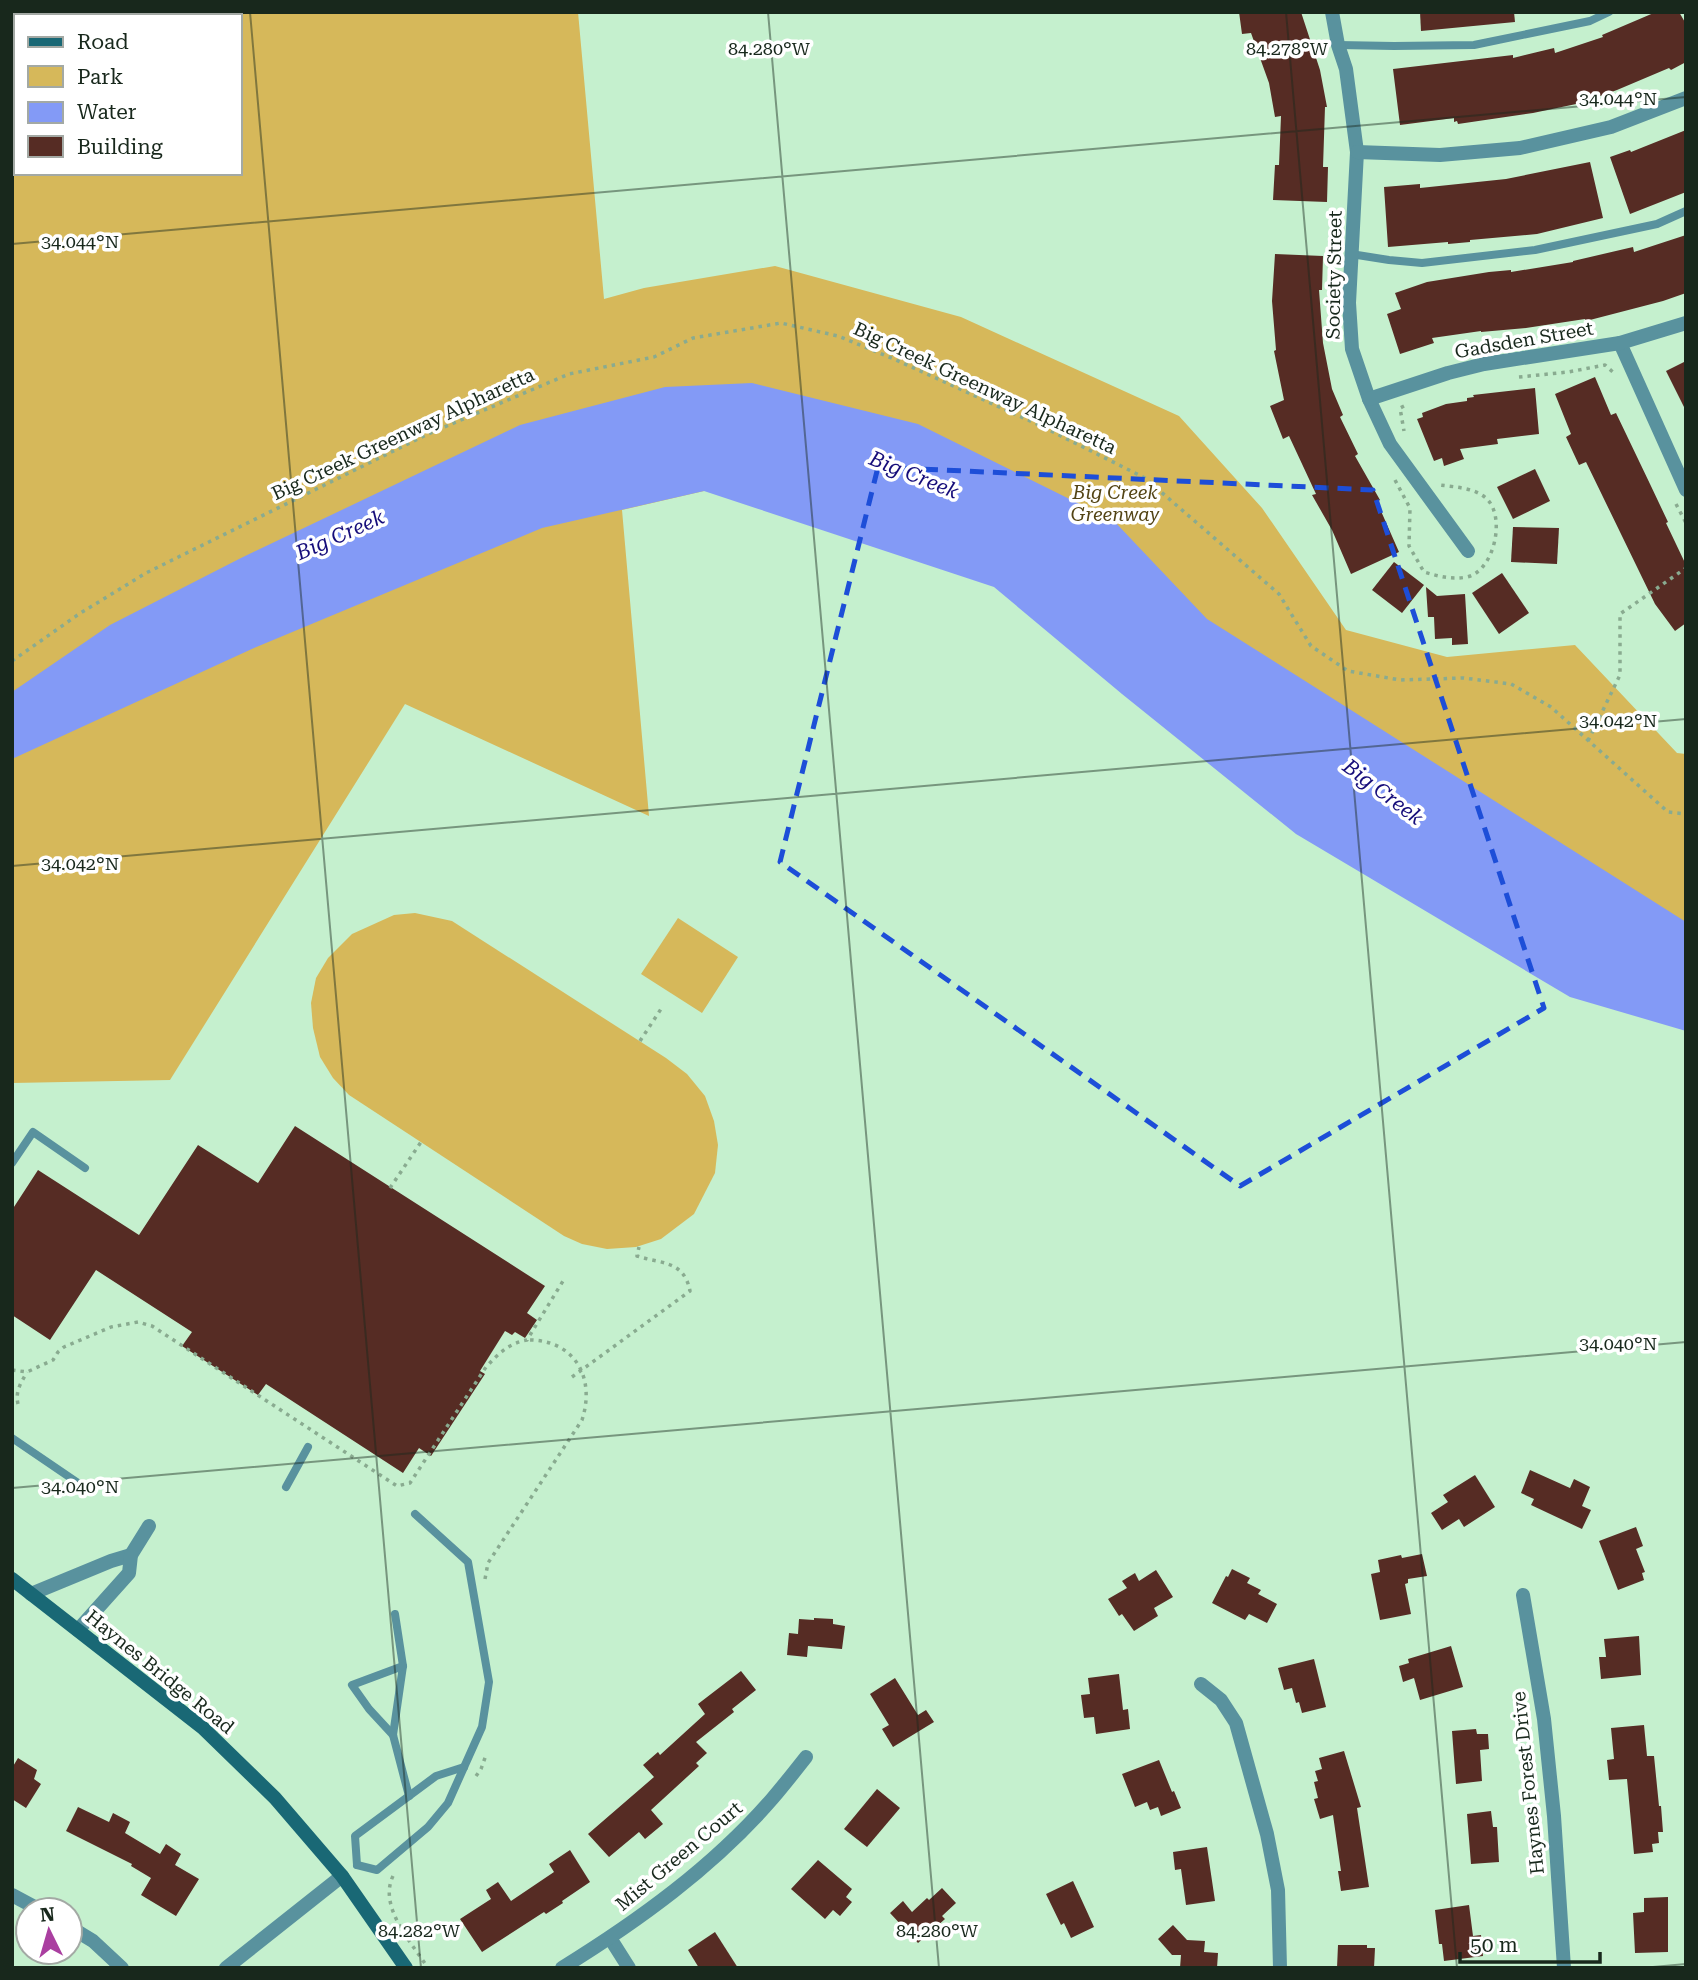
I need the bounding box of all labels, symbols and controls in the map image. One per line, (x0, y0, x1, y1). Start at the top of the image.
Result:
legend (14, 14, 242, 175)
text: Road (77, 30, 129, 54)
text: 84.280°W (728, 38, 811, 59)
text: 84.278°W (1246, 38, 1329, 59)
text: Park (77, 65, 123, 89)
text: 34.044°N (1579, 88, 1657, 109)
text: Water (77, 100, 137, 124)
text: Building (77, 135, 163, 159)
street label: Society Street (1321, 210, 1347, 340)
text: 34.044°N (41, 231, 119, 252)
street label: Gadsden Street (1453, 316, 1595, 364)
street label: Big Creek Greenway Alpharetta (850, 317, 1121, 459)
street label: Big Creek Greenway Alpharetta (268, 363, 539, 505)
water label: Big Creek (865, 446, 963, 504)
park label: Big Creek Greenway (1071, 481, 1160, 526)
water label: Big Creek (291, 505, 388, 566)
text: 34.042°N (1579, 710, 1657, 731)
water label: Big Creek (1337, 753, 1428, 830)
text: 34.042°N (41, 853, 119, 874)
text: 34.040°N (1579, 1333, 1657, 1354)
text: 34.040°N (41, 1476, 119, 1497)
street label: Haynes Bridge Road (81, 1605, 239, 1739)
street label: Haynes Forest Drive (1507, 1690, 1549, 1876)
street label: Mist Green Court (611, 1796, 747, 1916)
north arrow (14, 1896, 84, 1966)
text: N (39, 1902, 56, 1927)
text: 84.282°W (378, 1920, 461, 1941)
text: 84.280°W (896, 1920, 979, 1941)
scale bar (1460, 1920, 1600, 1964)
text: 50 m (1470, 1933, 1518, 1957)

